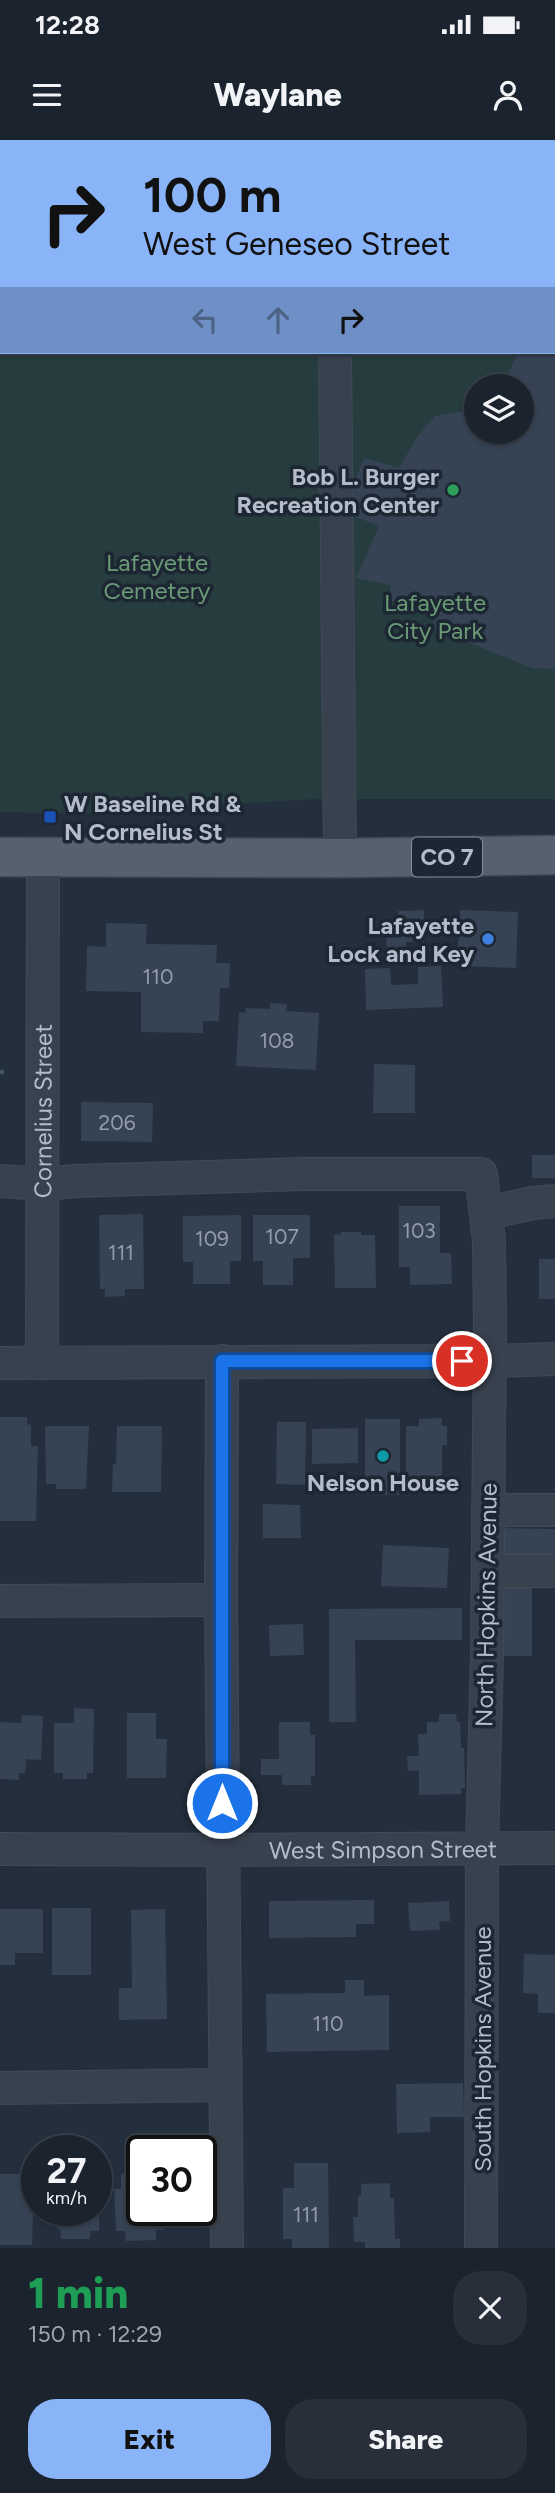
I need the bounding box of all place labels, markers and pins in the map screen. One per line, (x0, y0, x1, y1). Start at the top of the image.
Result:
place label: Bob L. Burger Recreation Center (237, 462, 439, 519)
marker: Bob L. Burger Recreation Center (445, 482, 461, 498)
place label: W Baseline Rd & N Cornelius St (64, 789, 242, 846)
marker: W Baseline Rd & N Cornelius St (42, 809, 58, 825)
place label: Lafayette Lock and Key (327, 911, 474, 968)
marker: Lafayette Lock and Key (480, 931, 496, 947)
pin (432, 1331, 492, 1391)
marker: Nelson House (375, 1448, 391, 1464)
place label: Nelson House (307, 1468, 459, 1497)

